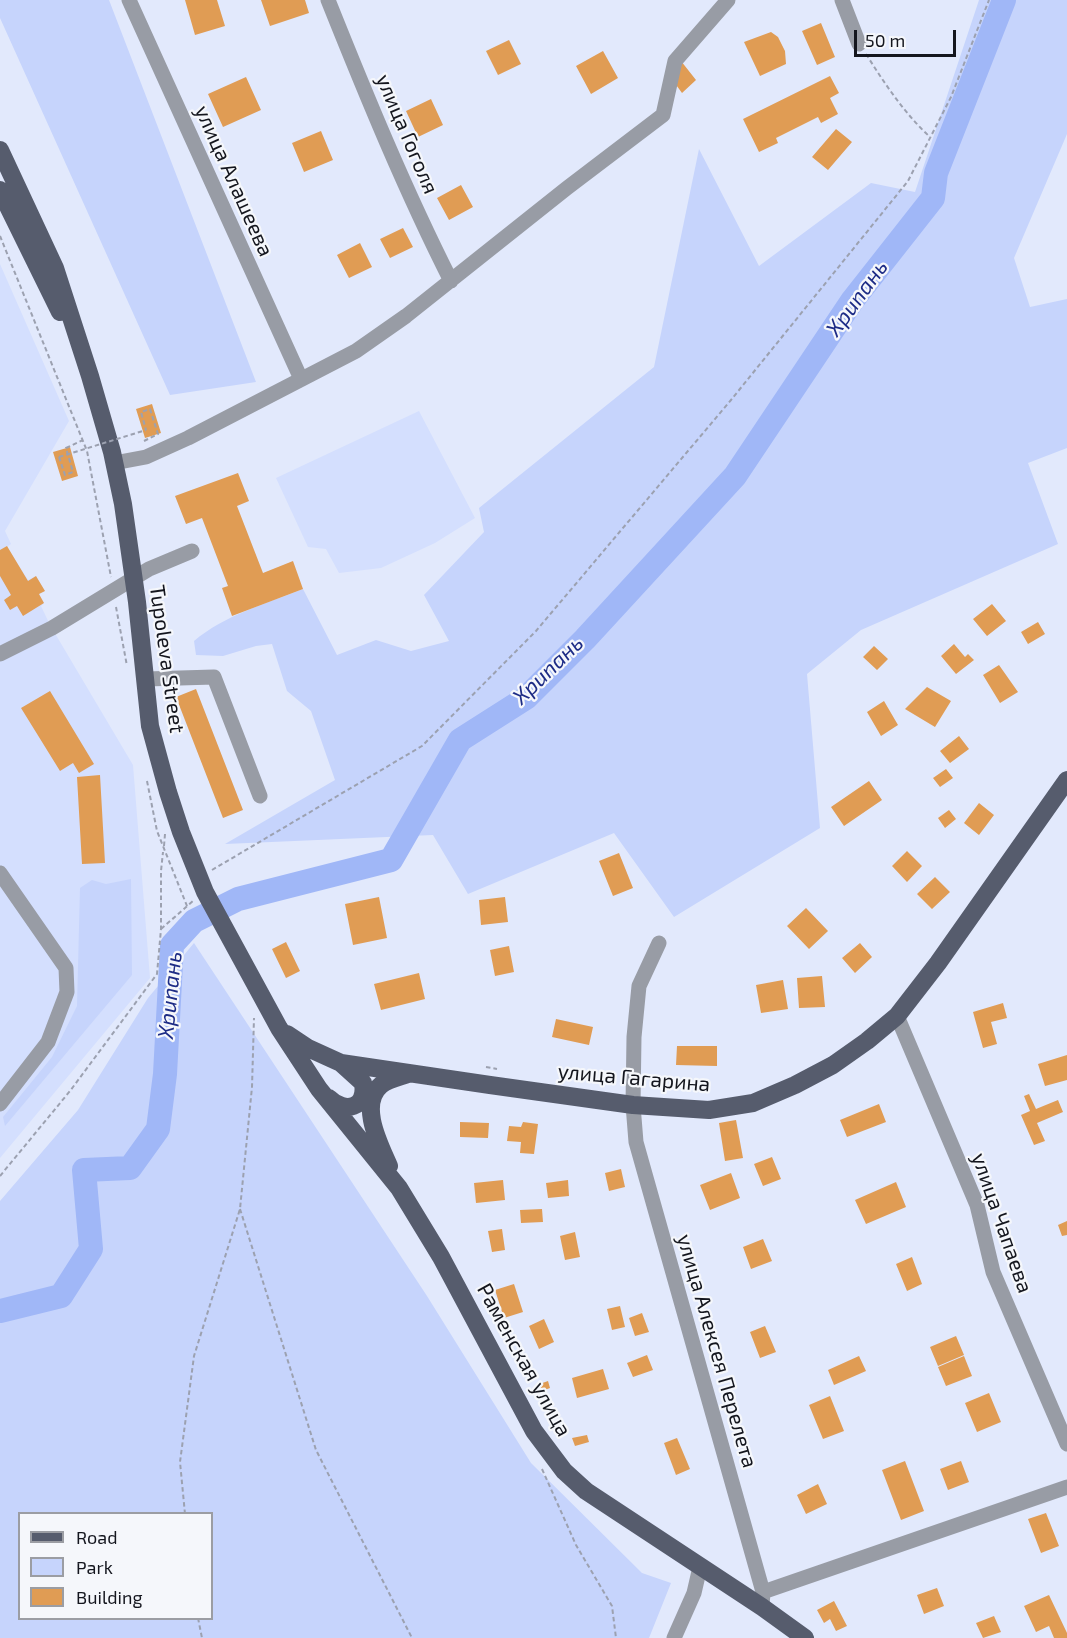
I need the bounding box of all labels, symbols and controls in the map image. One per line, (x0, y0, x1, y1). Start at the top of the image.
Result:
scale bar (857, 18, 959, 56)
text: 50 m (865, 29, 905, 51)
street label: улица Гоголя (371, 70, 443, 198)
street label: улица Алашеева (189, 102, 279, 260)
water label: Хрипань (820, 255, 894, 341)
street label: Tupoleva Street (144, 583, 190, 735)
water label: Хрипань (507, 630, 589, 710)
water label: Хрипань (152, 950, 188, 1040)
street label: улица Гагарина (557, 1059, 711, 1097)
street label: улица Чапаева (966, 1150, 1038, 1296)
street label: улица Алексея Перелета (672, 1231, 762, 1471)
street label: Раменская улица (472, 1279, 576, 1441)
legend (18, 1512, 213, 1620)
text: Road (76, 1526, 117, 1548)
text: Park (76, 1556, 113, 1578)
text: Building (76, 1586, 143, 1608)

